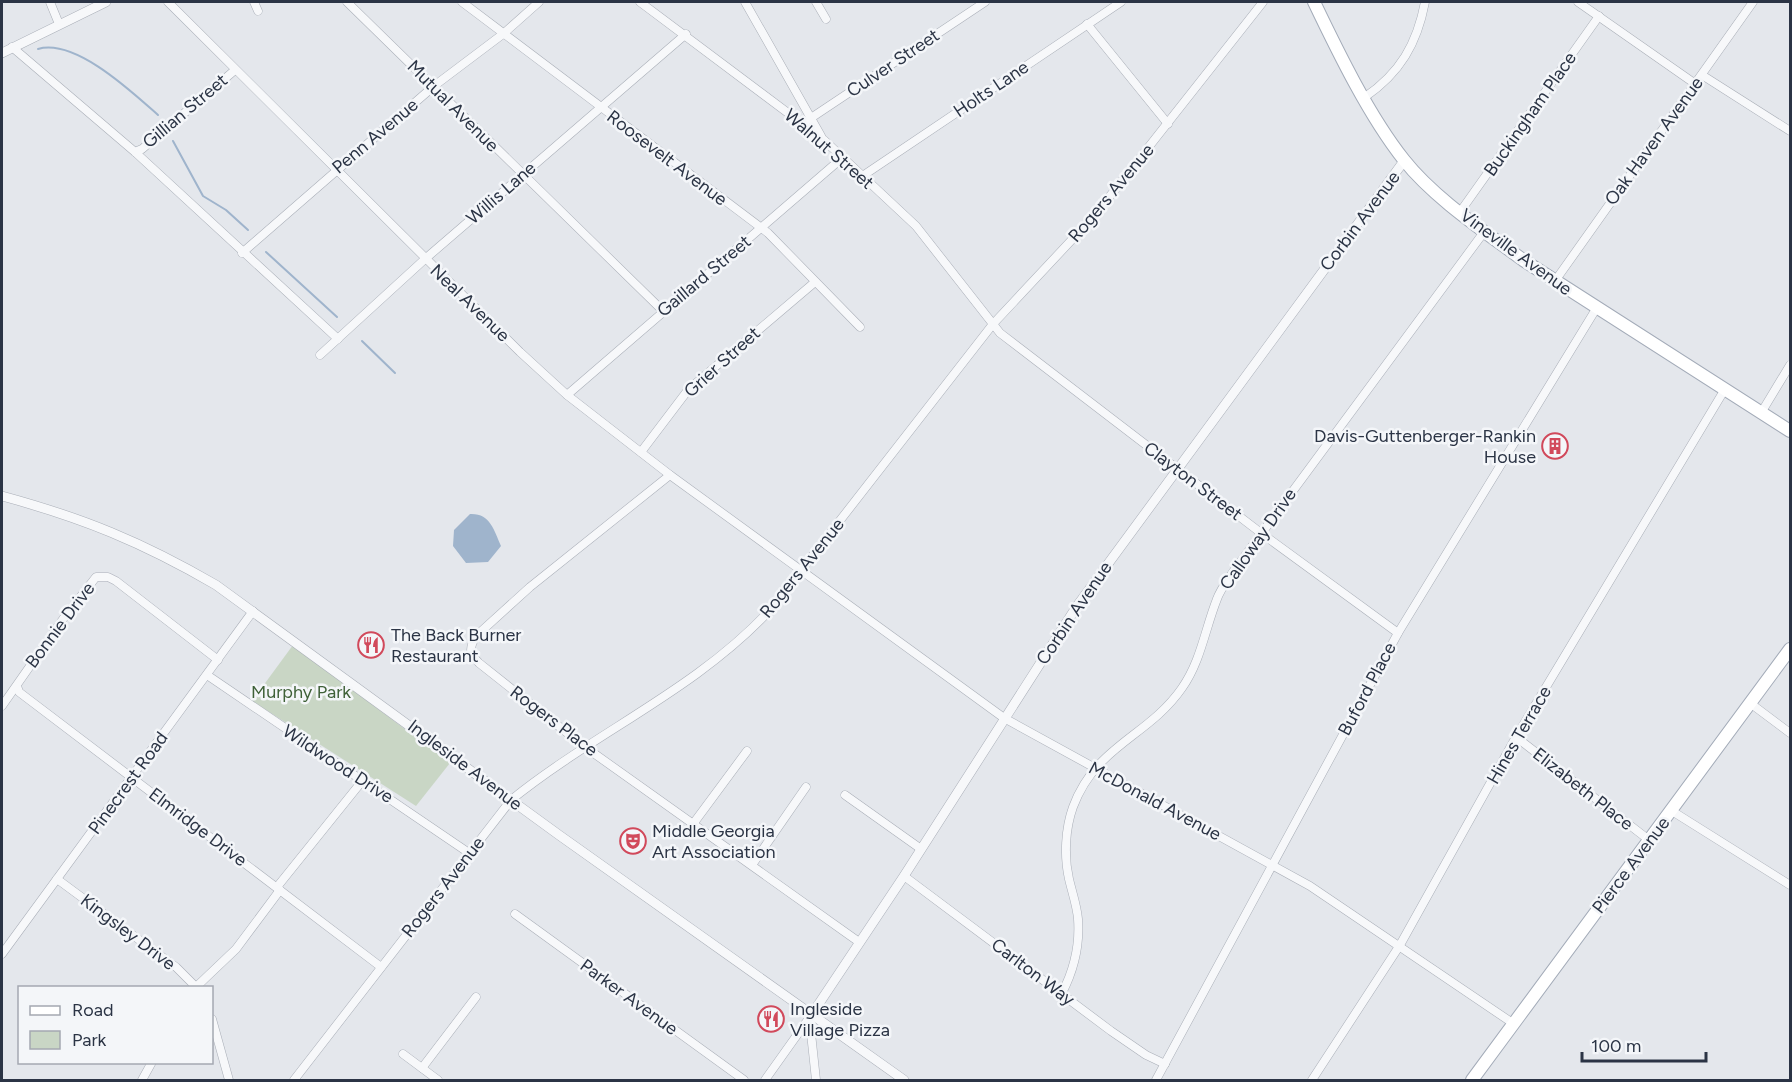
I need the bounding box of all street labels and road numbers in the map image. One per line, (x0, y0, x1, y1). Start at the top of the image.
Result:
street label: Culver Street (843, 24, 944, 102)
street label: Buckingham Place (1479, 48, 1581, 180)
street label: Mutual Avenue (403, 56, 504, 157)
street label: Holts Lane (949, 56, 1033, 122)
street label: Gillian Street (138, 69, 232, 153)
street label: Oak Haven Avenue (1600, 72, 1708, 209)
street label: Penn Avenue (328, 94, 423, 178)
street label: Walnut Street (780, 104, 878, 194)
street label: Roosevelt Avenue (602, 106, 732, 211)
street label: Rogers Avenue (1063, 139, 1159, 247)
street label: Willis Lane (462, 157, 540, 229)
street label: Corbin Avenue (1315, 166, 1405, 275)
street label: Vineville Avenue (1456, 204, 1576, 300)
street label: Gaillard Street (653, 230, 755, 322)
street label: Neal Avenue (426, 260, 515, 347)
street label: Grier Street (679, 322, 765, 402)
street label: Clayton Street (1139, 437, 1247, 525)
street label: Calloway Drive (1215, 484, 1301, 594)
street label: Rogers Avenue (755, 514, 849, 622)
street label: Corbin Avenue (1031, 557, 1117, 669)
street label: Bonnie Drive (21, 578, 99, 672)
street label: Buford Place (1333, 639, 1401, 739)
street label: Rogers Place (506, 681, 602, 761)
street label: Hines Terrace (1482, 682, 1556, 788)
street label: Ingleside Avenue (403, 715, 527, 815)
street label: Wildwood Drive (279, 720, 398, 808)
street label: Pinecrest Road (83, 728, 173, 838)
street label: Elizabeth Place (1528, 743, 1638, 835)
street label: McDonald Avenue (1085, 757, 1225, 845)
street label: Elmridge Drive (145, 783, 252, 871)
street label: Pierce Avenue (1587, 812, 1675, 918)
street label: Rogers Avenue (397, 832, 489, 942)
street label: Kingsley Drive (76, 889, 180, 975)
street label: Carlton Way (987, 933, 1080, 1011)
street label: Parker Avenue (576, 954, 682, 1040)

